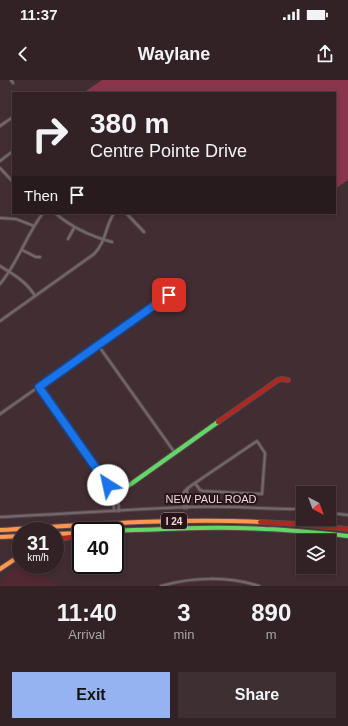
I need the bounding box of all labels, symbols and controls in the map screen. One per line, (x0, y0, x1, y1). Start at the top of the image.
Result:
text: 11:37 (20, 6, 58, 23)
icon: back (12, 43, 34, 65)
icon: share (314, 43, 336, 65)
text: Waylane (138, 44, 210, 64)
icon: right (24, 108, 76, 160)
text: 380 m (90, 108, 169, 139)
text: Centre Pointe Drive (90, 141, 247, 161)
icon: arrive (66, 184, 88, 206)
text: Then (24, 187, 58, 204)
pin (152, 278, 186, 312)
icon: arrive (158, 284, 180, 306)
position arrow (87, 464, 129, 506)
north arrow (296, 486, 336, 526)
map controls (296, 486, 336, 574)
street label: NEW PAUL ROAD (165, 493, 257, 505)
road number: I 24 (161, 513, 187, 529)
speed limit sign: 40 (72, 522, 124, 574)
text: 31 (27, 532, 49, 554)
button: layers (296, 534, 336, 574)
text: km/h (27, 552, 49, 563)
text: 11:40 (57, 599, 117, 626)
text: 3 (177, 599, 191, 626)
text: 890 (251, 599, 291, 626)
text: Arrival (68, 627, 105, 642)
text: min (174, 627, 194, 642)
text: m (266, 627, 277, 642)
button: Exit (12, 672, 170, 718)
button: Share (178, 672, 336, 718)

